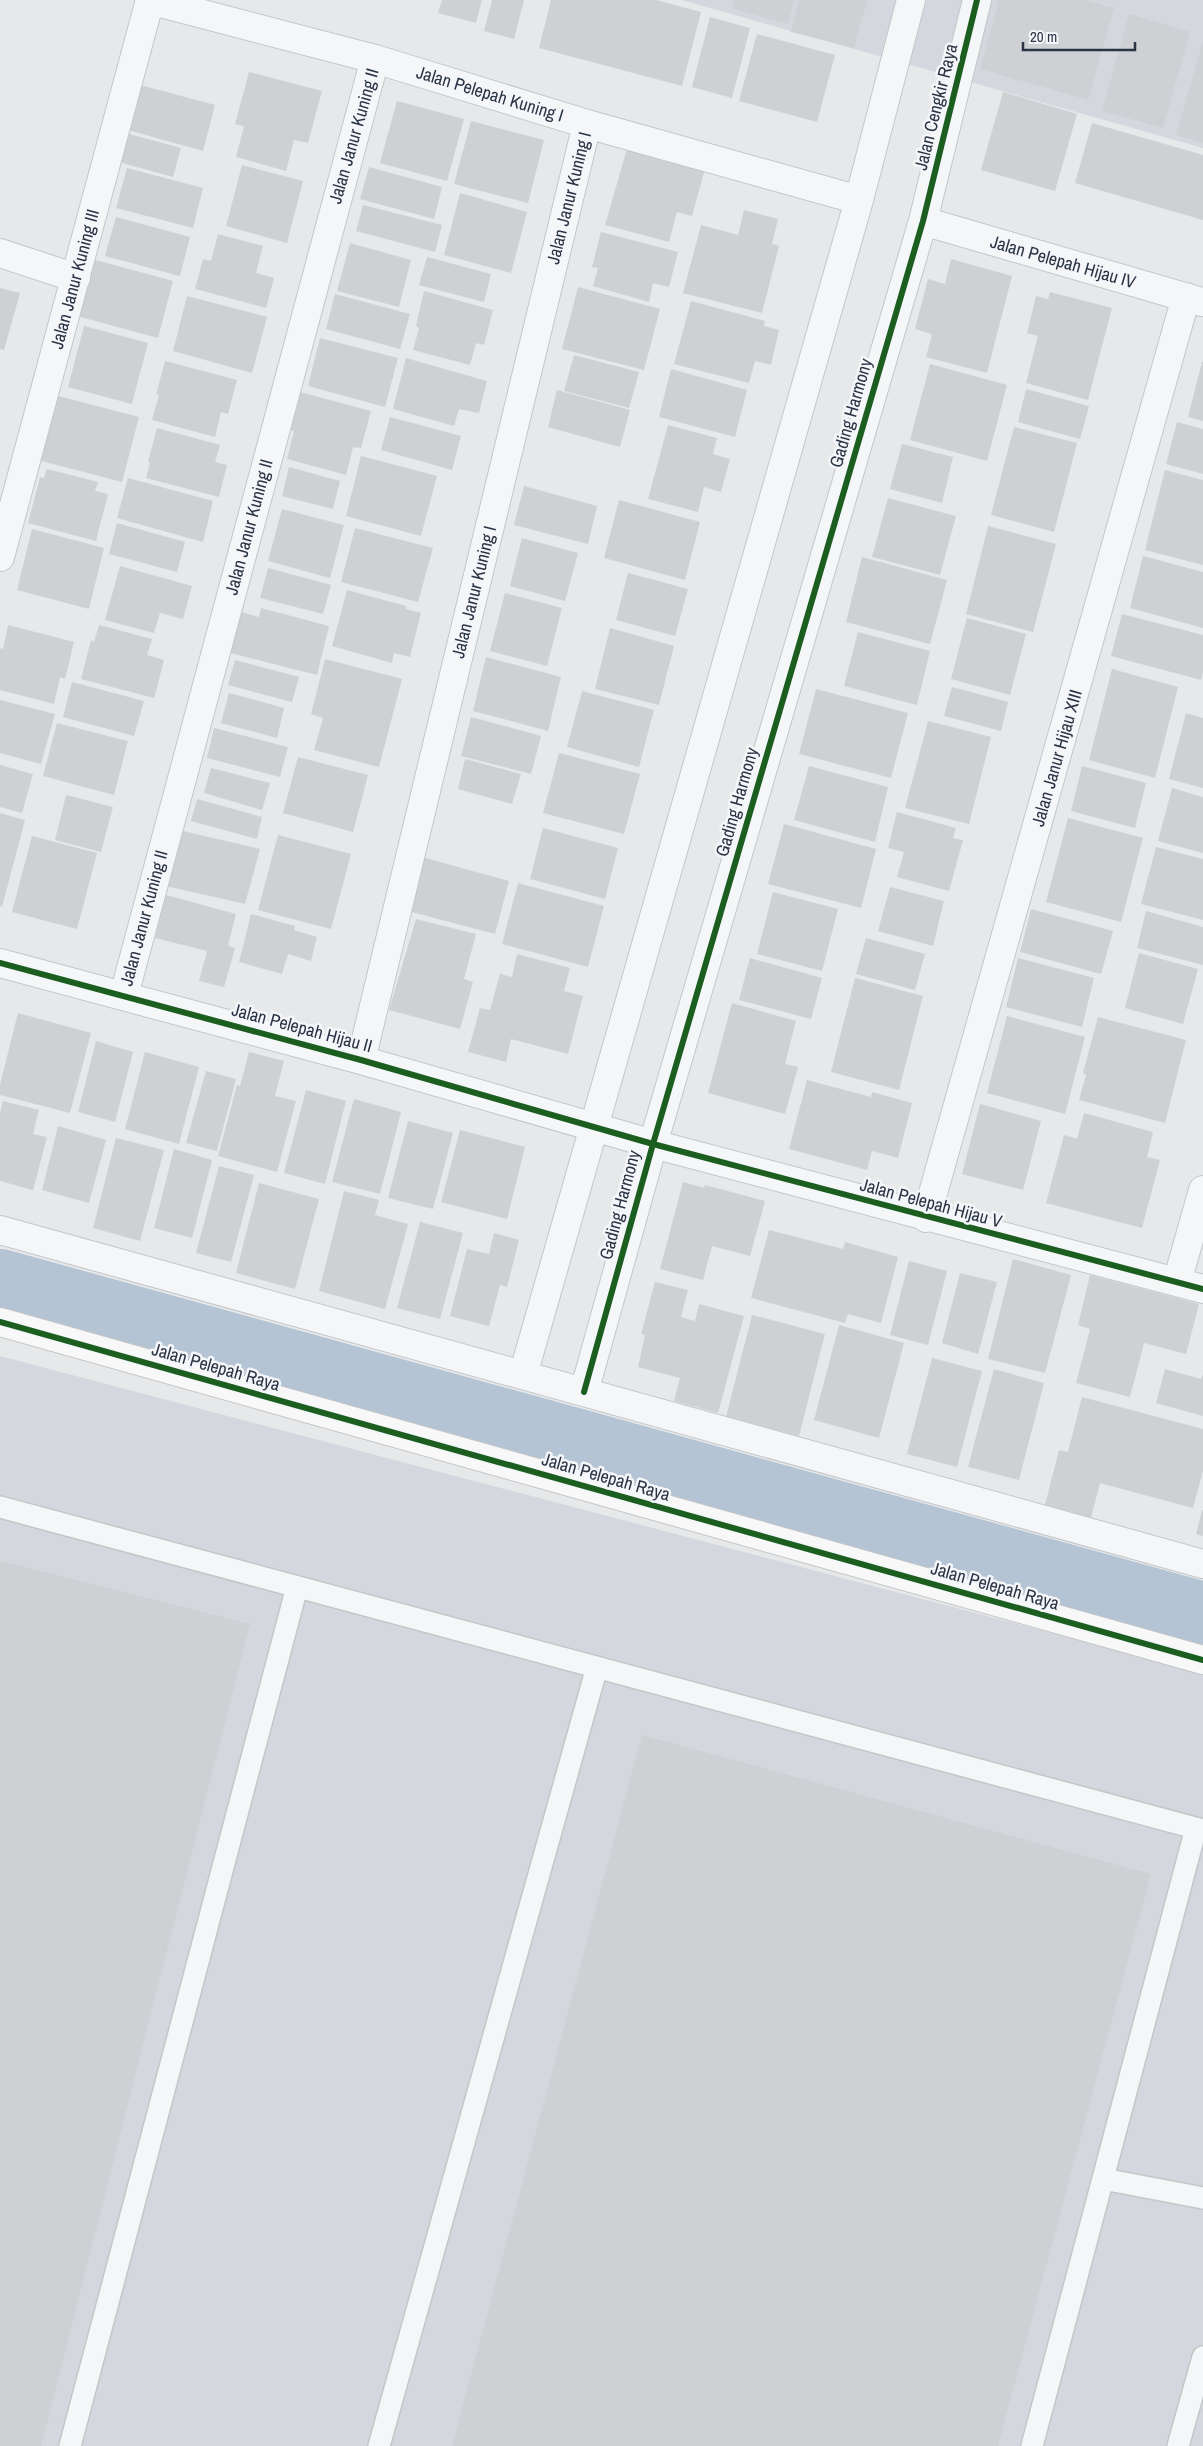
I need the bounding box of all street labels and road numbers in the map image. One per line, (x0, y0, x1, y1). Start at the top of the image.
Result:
street label: Jalan Cengkir Raya (908, 41, 963, 173)
street label: Jalan Pelepah Kuning I (414, 59, 567, 128)
street label: Jalan Janur Kuning II (322, 65, 385, 206)
street label: Jalan Janur Kuning I (540, 129, 597, 267)
street label: Jalan Janur Kuning III (44, 206, 105, 351)
street label: Jalan Pelepah Hijau IV (988, 229, 1139, 294)
street label: Gading Harmony (823, 355, 878, 470)
street label: Jalan Janur Kuning II (218, 456, 279, 597)
street label: Jalan Janur Kuning I (445, 523, 502, 661)
street label: Jalan Janur Hijau XIII (1025, 687, 1088, 829)
street label: Gading Harmony (709, 744, 764, 859)
street label: Jalan Janur Kuning II (113, 847, 174, 988)
street label: Jalan Pelepah Hijau II (229, 997, 375, 1058)
street label: Gading Harmony (593, 1147, 646, 1262)
street label: Jalan Pelepah Hijau V (857, 1172, 1005, 1234)
street label: Jalan Pelepah Raya (149, 1336, 283, 1397)
street label: Jalan Pelepah Raya (539, 1446, 673, 1507)
street label: Jalan Pelepah Raya (928, 1555, 1062, 1616)

